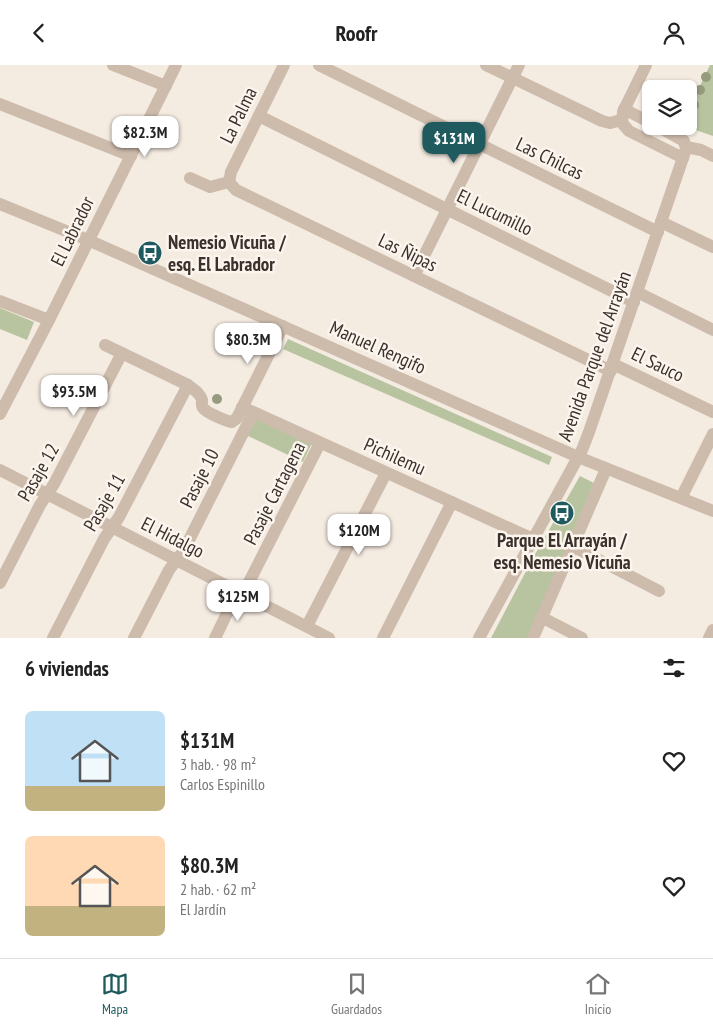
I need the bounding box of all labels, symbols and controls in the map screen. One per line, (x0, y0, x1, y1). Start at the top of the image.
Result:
icon: back (25, 19, 53, 47)
text: Roofr (336, 19, 377, 47)
icon: person (660, 19, 688, 47)
map controls (642, 80, 697, 135)
button: layers (642, 80, 697, 135)
street label: La Palma (214, 83, 262, 147)
pin: $82.3M (104, 116, 186, 158)
pin: $131M (419, 121, 489, 164)
text: $82.3M (123, 122, 167, 142)
text: $131M (433, 128, 475, 148)
street label: Las Chilcas (512, 131, 588, 185)
street label: El Lucumillo (453, 183, 537, 241)
street label: El Labrador (45, 192, 99, 270)
street label: Las Ñipas (375, 228, 441, 276)
place label: Nemesio Vicuña / esq. El Labrador (168, 230, 286, 276)
bus stop icon: Nemesio Vicuña / esq. El Labrador (137, 240, 163, 266)
street label: Avenida Parque del Arrayán (552, 268, 636, 444)
street label: Manuel Rengifo (326, 315, 430, 379)
pin: $80.3M (207, 323, 289, 365)
text: $80.3M (226, 329, 270, 349)
street label: El Sauco (628, 341, 688, 387)
pin: $93.5M (33, 375, 115, 417)
text: $93.5M (52, 381, 96, 401)
street label: Pichilemu (361, 432, 429, 480)
street label: Pasaje Cartagena (238, 438, 310, 548)
street label: Pasaje 12 (12, 439, 64, 505)
street label: Pasaje 10 (174, 445, 224, 511)
street label: Pasaje 11 (78, 469, 130, 535)
bus stop icon: Parque El Arrayán / esq. Nemesio Vicuña (549, 500, 575, 526)
street label: El Hidalgo (137, 511, 209, 563)
pin: $120M (324, 513, 394, 556)
text: $120M (338, 520, 380, 540)
place label: Parque El Arrayán / esq. Nemesio Vicuña (493, 528, 631, 574)
pin: $125M (203, 579, 273, 622)
text: $125M (217, 586, 259, 606)
icon: filters (660, 654, 688, 682)
text: 6 viviendas (25, 655, 109, 682)
text: $131M (180, 727, 234, 754)
icon: home (65, 731, 125, 791)
icon: heart (660, 747, 688, 775)
text: 3 hab. · 98 m² (180, 754, 256, 774)
text: Carlos Espinillo (180, 774, 265, 794)
text: $80.3M (180, 852, 239, 879)
icon: home (65, 856, 125, 916)
icon: heart (660, 872, 688, 900)
text: 2 hab. · 62 m² (180, 879, 256, 899)
text: El Jardín (180, 899, 226, 919)
tab: Mapa (101, 970, 129, 1018)
tab: Guardados (331, 970, 382, 1018)
tab: Inicio (584, 970, 612, 1018)

